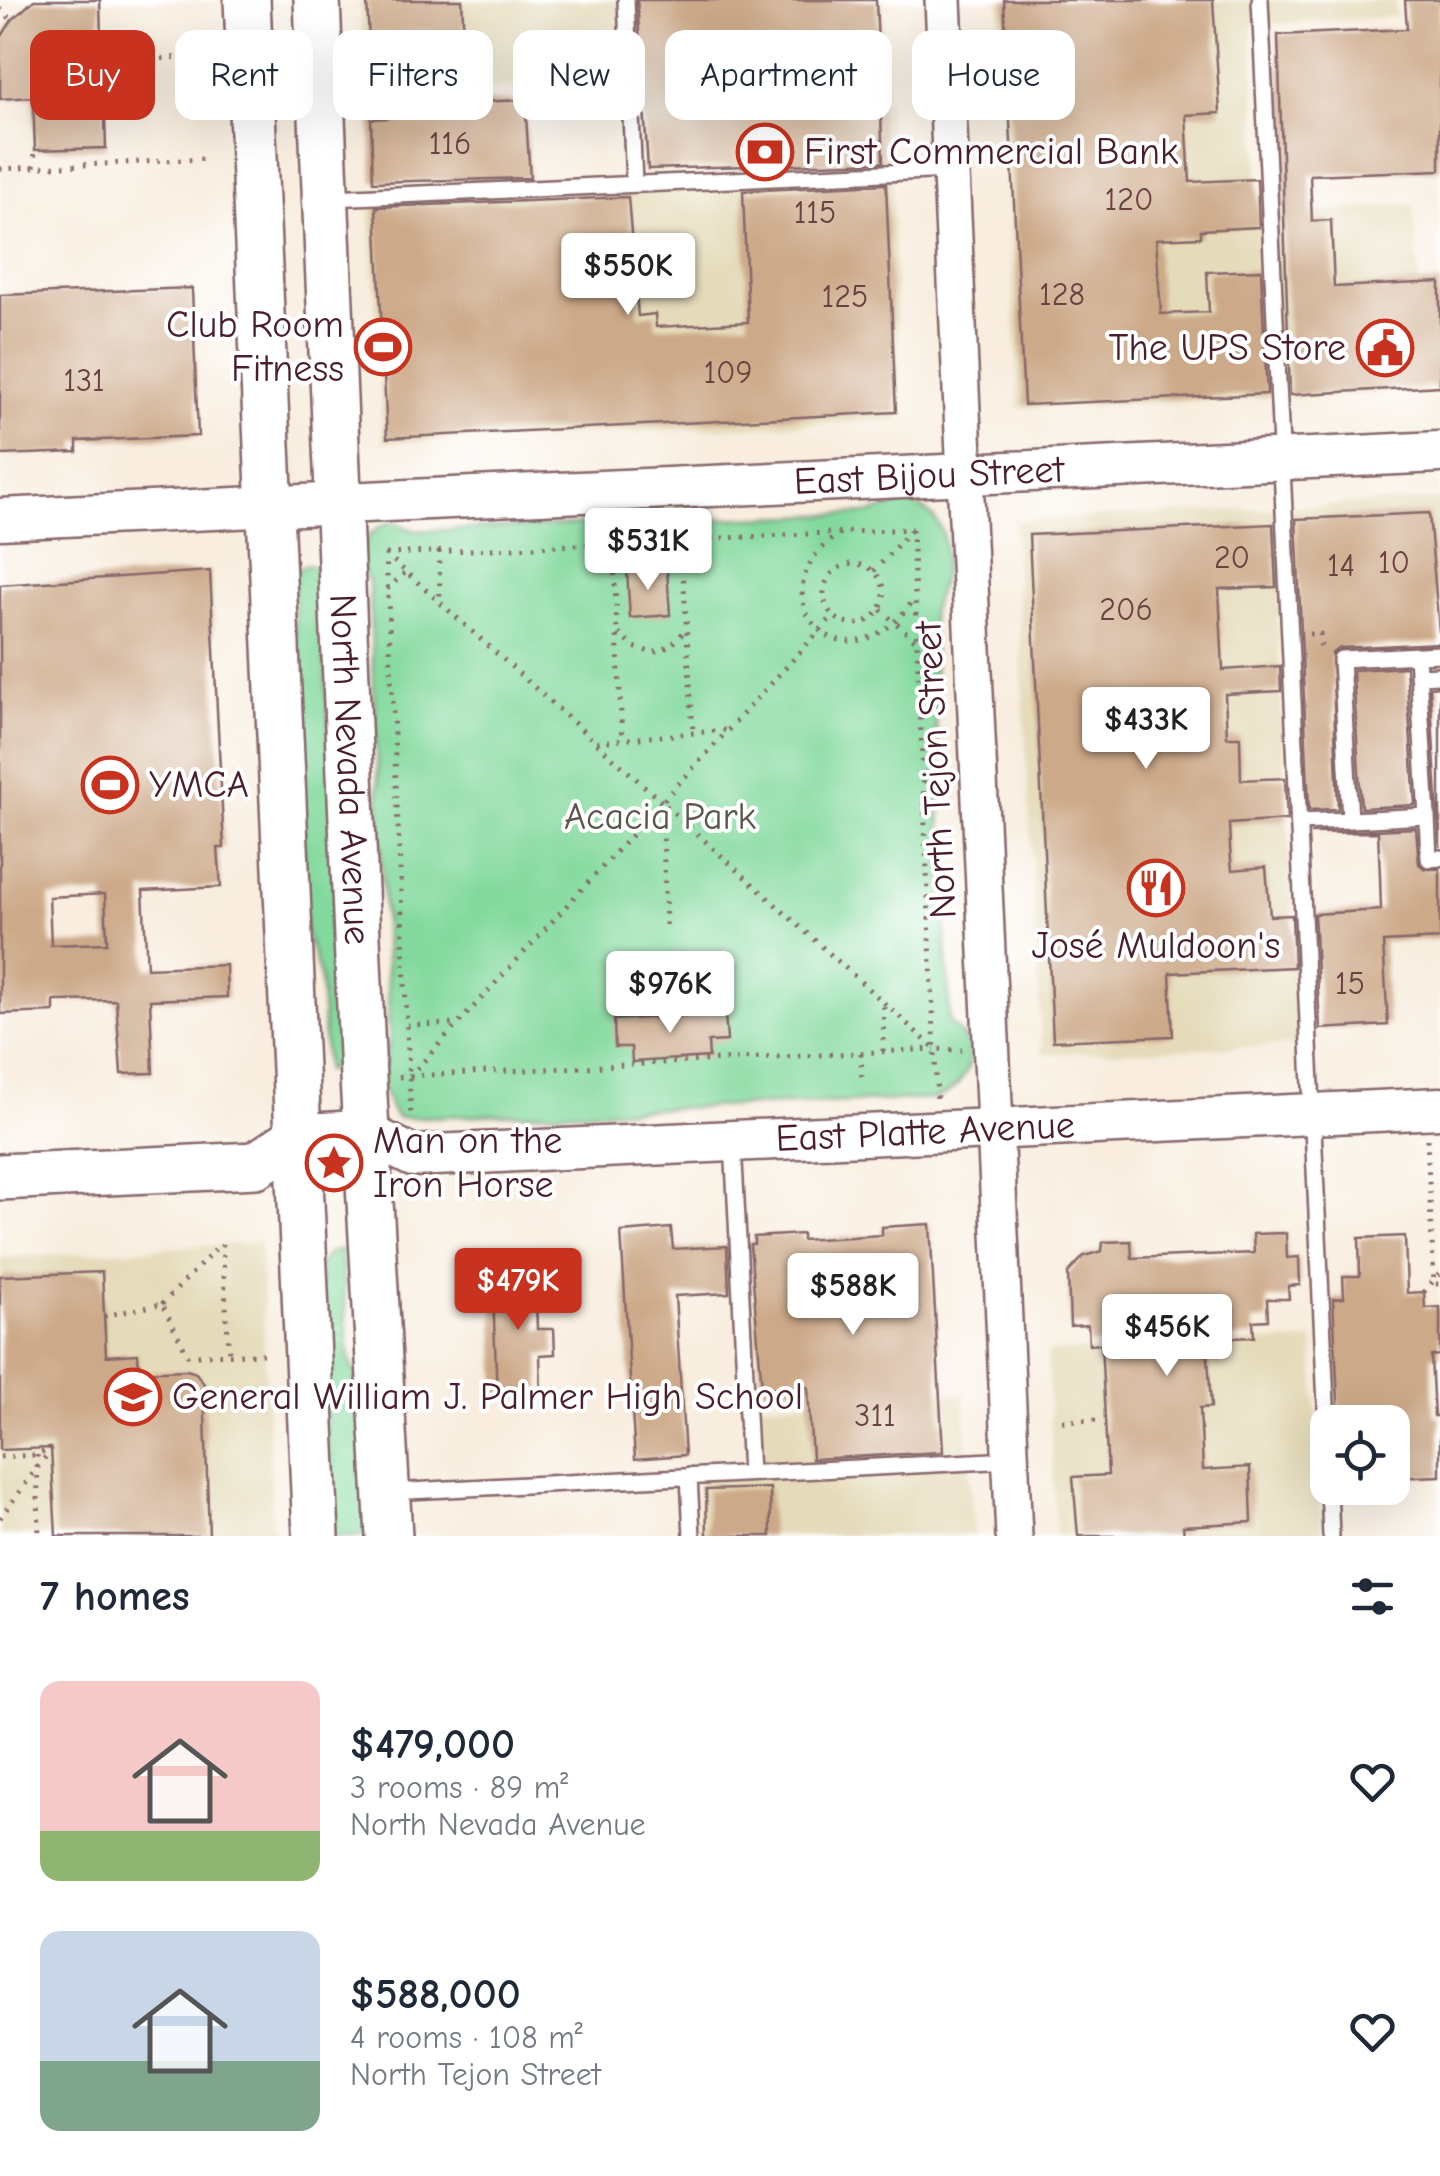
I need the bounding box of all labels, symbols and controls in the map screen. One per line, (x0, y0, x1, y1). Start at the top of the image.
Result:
chip: Buy (30, 30, 155, 120)
chip: Rent (175, 30, 313, 120)
chip: Filters (333, 30, 493, 120)
chip: New (513, 30, 645, 120)
chip: Apartment (665, 30, 892, 120)
chip: House (912, 30, 1075, 120)
bank icon: First Commercial Bank (735, 122, 795, 182)
house number: 116 (429, 125, 471, 162)
place label: First Commercial Bank (804, 130, 1179, 174)
house number: 120 (1105, 181, 1153, 218)
house number: 115 (794, 194, 836, 231)
pin: $550K (558, 233, 698, 318)
text: $550K (583, 247, 673, 284)
house number: 128 (1039, 276, 1085, 313)
house number: 125 (822, 278, 868, 315)
place label: Club Room Fitness (166, 303, 344, 391)
sports icon: Club Room Fitness (353, 317, 413, 377)
public building icon: The UPS Store (1355, 318, 1415, 378)
place label: The UPS Store (1109, 326, 1346, 370)
house number: 109 (703, 354, 753, 391)
house number: 131 (63, 362, 105, 399)
street label: East Bijou Street (793, 447, 1066, 504)
pin: $531K (578, 508, 718, 593)
text: $531K (607, 522, 689, 559)
house number: 20 (1214, 539, 1250, 576)
house number: 10 (1378, 544, 1410, 581)
house number: 14 (1327, 547, 1355, 584)
house number: 206 (1099, 591, 1153, 628)
street label: North Nevada Avenue (320, 593, 379, 946)
street label: North Tejon Street (906, 619, 966, 920)
pin: $433K (1076, 687, 1216, 772)
text: $433K (1104, 701, 1188, 738)
sports icon: YMCA (80, 755, 140, 815)
place label: YMCA (149, 763, 249, 807)
park label: Acacia Park (564, 795, 757, 839)
restaurant icon: José Muldoon's (1126, 858, 1186, 918)
place label: José Muldoon's (1032, 924, 1280, 968)
pin: $976K (600, 951, 740, 1036)
text: $976K (628, 965, 712, 1002)
house number: 15 (1335, 965, 1365, 1002)
street label: East Platte Avenue (775, 1103, 1076, 1161)
place label: Man on the Iron Horse (373, 1119, 562, 1207)
place icon: Man on the Iron Horse (304, 1133, 364, 1193)
pin: $479K (448, 1248, 588, 1333)
pin: $588K (783, 1253, 923, 1338)
text: $479K (477, 1262, 559, 1299)
text: $588K (809, 1267, 897, 1304)
pin: $456K (1097, 1294, 1237, 1379)
text: $456K (1124, 1308, 1210, 1345)
school or university icon: General William J. Palmer High School (103, 1367, 163, 1427)
place label: General William J. Palmer High School (172, 1375, 803, 1419)
house number: 311 (854, 1397, 896, 1434)
map controls (1310, 1405, 1410, 1505)
button: locate (1310, 1405, 1410, 1505)
icon: filters (1345, 1569, 1400, 1624)
text: 7 homes (40, 1572, 190, 1621)
text: $479,000 (350, 1720, 515, 1769)
icon: home (120, 1721, 240, 1841)
icon: heart (1345, 1754, 1400, 1809)
text: 3 rooms · 89 m² (350, 1769, 568, 1806)
text: North Nevada Avenue (350, 1806, 646, 1843)
text: $588,000 (350, 1970, 521, 2019)
icon: home (120, 1971, 240, 2091)
icon: heart (1345, 2004, 1400, 2059)
text: 4 rooms · 108 m² (350, 2019, 583, 2056)
text: North Tejon Street (350, 2056, 601, 2093)

